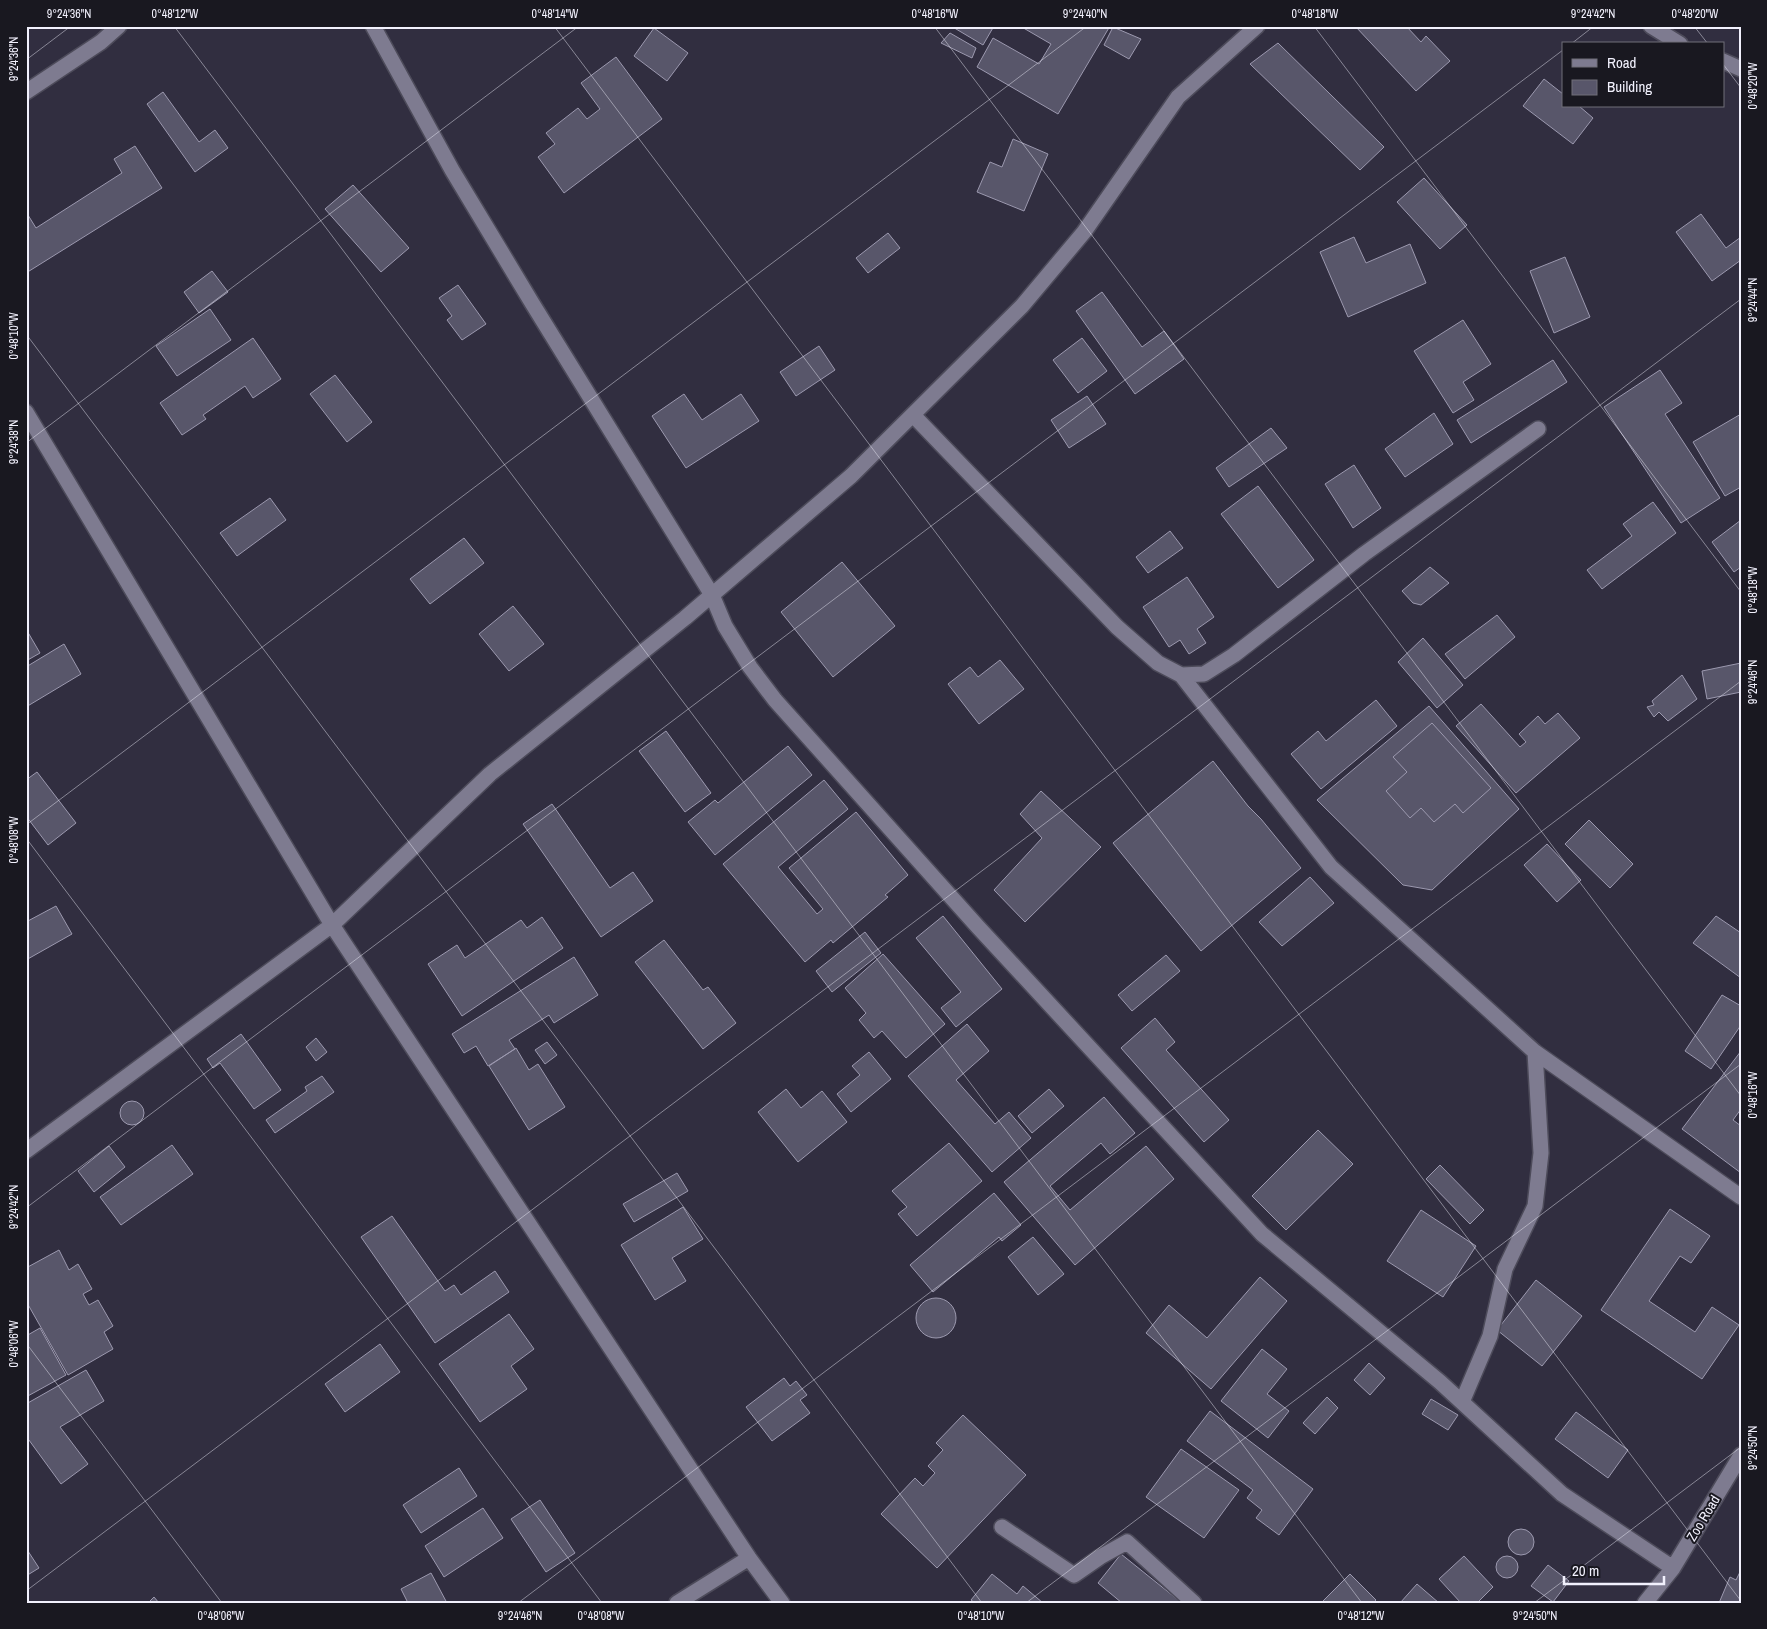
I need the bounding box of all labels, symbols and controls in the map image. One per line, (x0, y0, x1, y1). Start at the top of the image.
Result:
text: 9°24'36"N (47, 6, 91, 22)
text: 0°48'12"W (152, 6, 199, 22)
text: 0°48'14"W (532, 6, 579, 22)
text: 0°48'16"W (912, 6, 959, 22)
text: 9°24'40"N (1063, 6, 1107, 22)
text: 0°48'18"W (1292, 6, 1339, 22)
text: 9°24'42"N (1571, 6, 1615, 22)
text: 0°48'20"W (1672, 6, 1719, 22)
text: 9°24'36"N (6, 37, 22, 81)
legend (1562, 42, 1724, 108)
text: Road (1607, 52, 1636, 73)
text: 0°48'20"W (1745, 62, 1761, 109)
text: Building (1607, 76, 1652, 97)
text: 9°24'44"N (1745, 278, 1761, 322)
text: 0°48'10"W (6, 312, 22, 359)
text: 9°24'38"N (6, 420, 22, 464)
text: 0°48'18"W (1745, 566, 1761, 613)
text: 9°24'46"N (1745, 660, 1761, 704)
text: 0°48'08"W (6, 816, 22, 863)
text: 0°48'16"W (1745, 1071, 1761, 1118)
text: 9°24'42"N (6, 1185, 22, 1229)
text: 0°48'06"W (6, 1320, 22, 1367)
text: 9°24'50"N (1745, 1426, 1761, 1470)
street label: Zoo Road (1682, 1492, 1724, 1544)
scale bar (1564, 1554, 1664, 1586)
text: 20 m (1572, 1560, 1599, 1581)
text: 0°48'06"W (198, 1608, 245, 1624)
text: 9°24'46"N (498, 1608, 542, 1624)
text: 0°48'08"W (578, 1608, 625, 1624)
text: 0°48'10"W (958, 1608, 1005, 1624)
text: 0°48'12"W (1338, 1608, 1385, 1624)
text: 9°24'50"N (1513, 1608, 1557, 1624)

